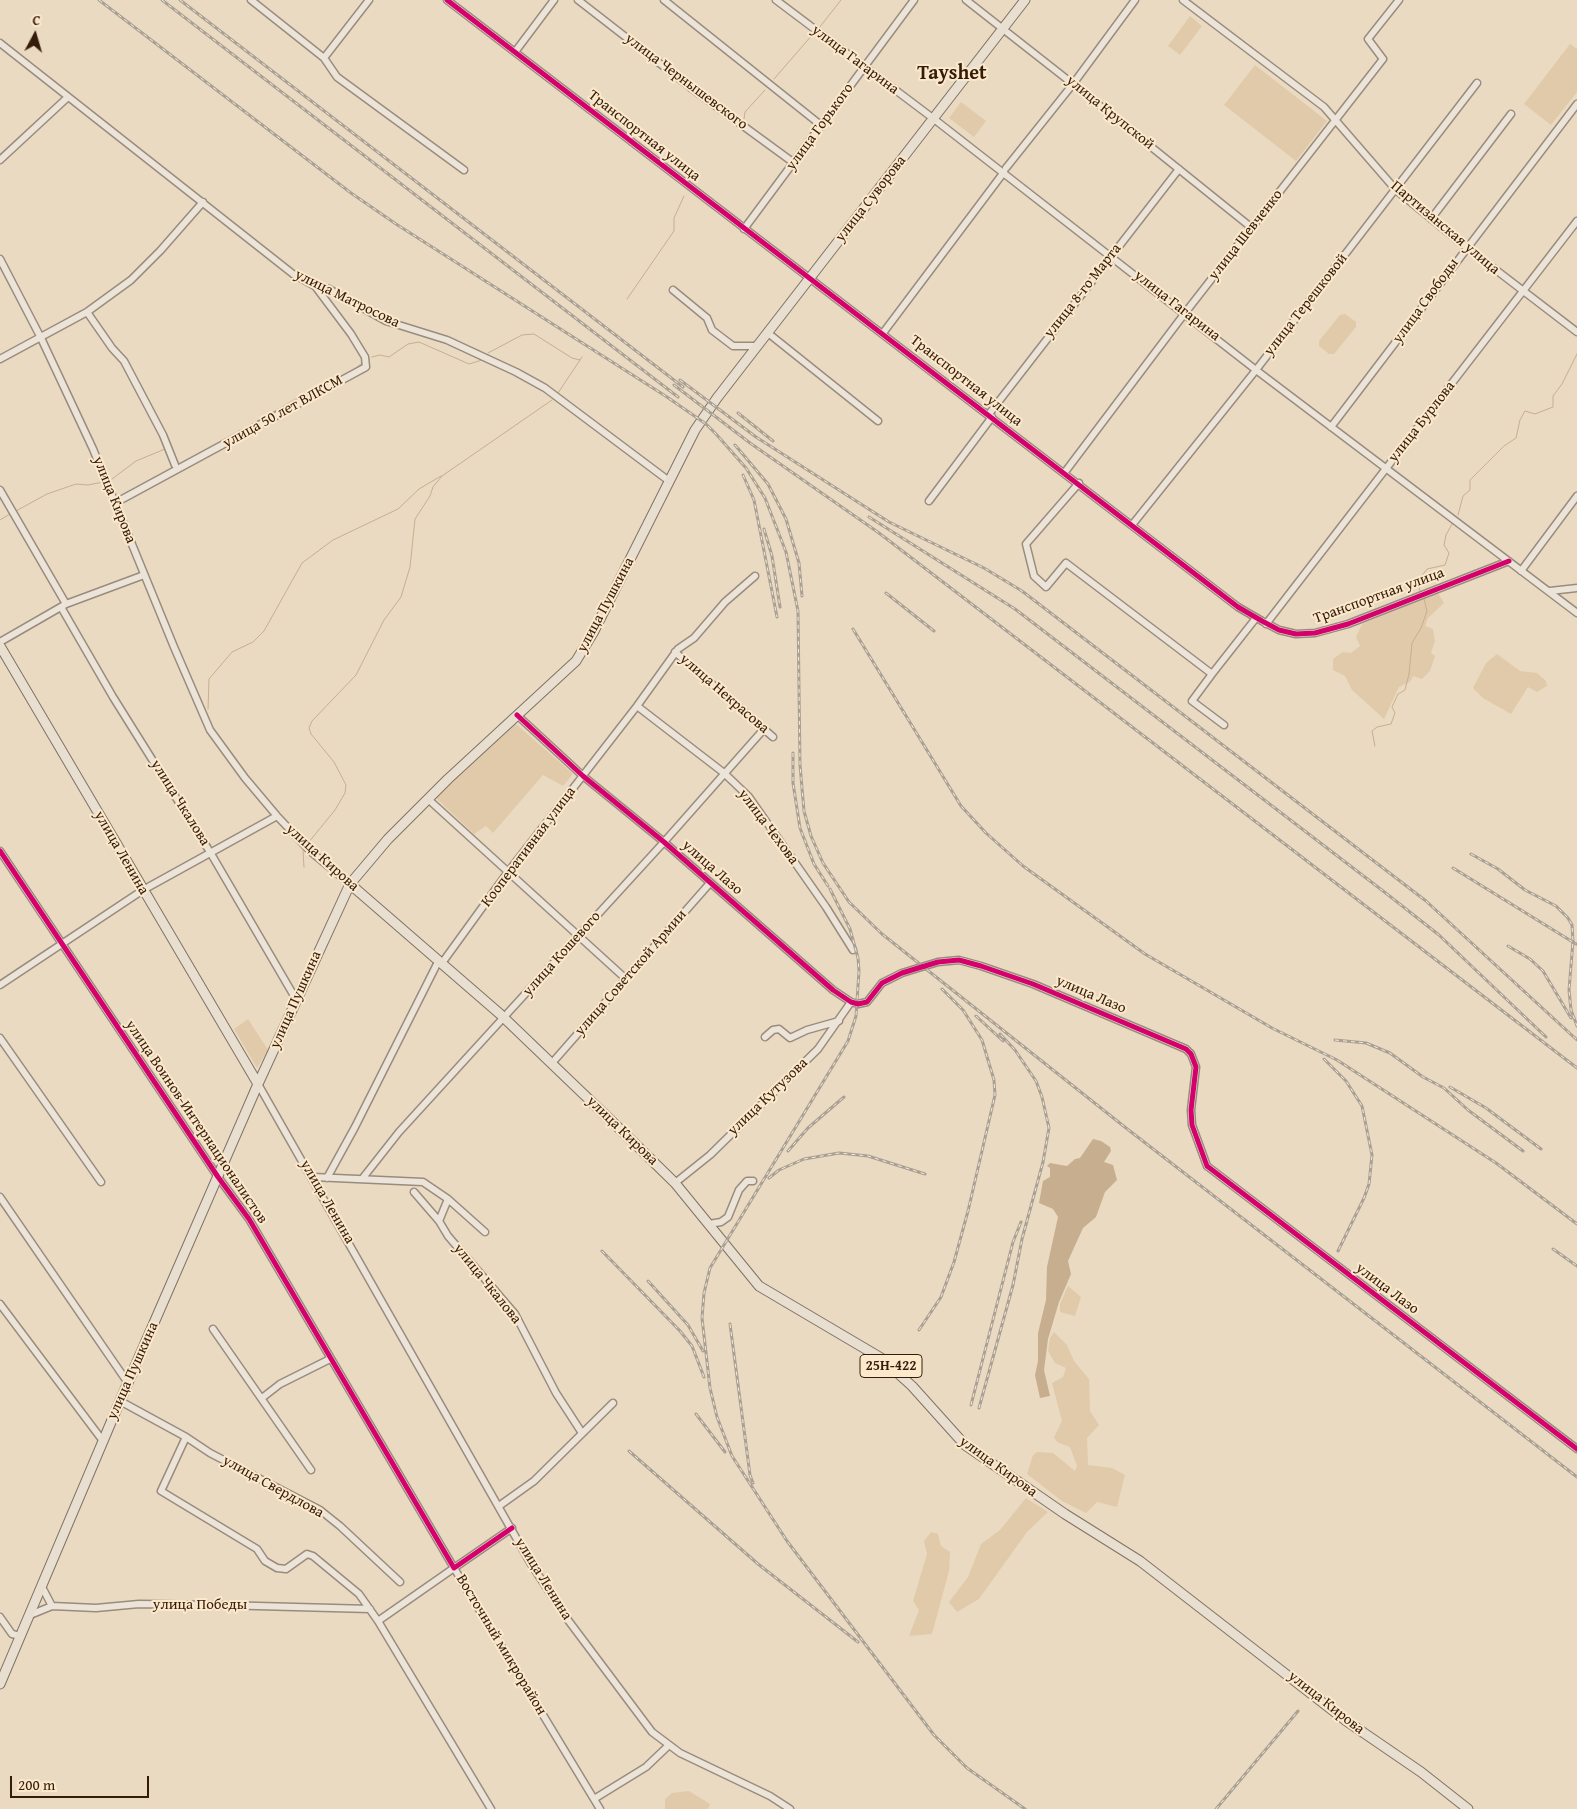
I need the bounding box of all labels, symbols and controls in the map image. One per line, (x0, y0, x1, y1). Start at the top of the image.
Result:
north arrow (10, 10, 60, 60)
text: С (32, 10, 42, 30)
street label: улица Гагарина (808, 21, 902, 99)
street label: улица Чернышевского (621, 30, 751, 134)
district label: Tayshet (917, 62, 987, 86)
street label: улица Крупской (1062, 72, 1158, 154)
street label: улица Горького (782, 80, 858, 174)
street label: Транспортная улица (584, 87, 704, 185)
street label: улица Суворова (832, 152, 910, 246)
street label: Партизанская улица (1387, 177, 1503, 279)
street label: улица Шевченко (1205, 186, 1287, 284)
street label: улица 8-го Марта (1041, 240, 1125, 342)
street label: улица Терешковой (1260, 250, 1352, 360)
street label: улица Свободы (1389, 255, 1463, 347)
street label: улица Матросова (292, 266, 402, 332)
street label: улица Гагарина (1130, 267, 1224, 345)
street label: Транспортная улица (906, 332, 1026, 430)
street label: улица 50 лет ВЛКСМ (220, 372, 346, 452)
street label: улица Бурлова (1385, 378, 1459, 466)
street label: улица Кирова (88, 454, 140, 546)
street label: улица Пушкина (573, 554, 639, 656)
street label: Транспортная улица (1311, 564, 1447, 628)
street label: улица Некрасова (676, 650, 772, 738)
street label: улица Чкалова (146, 757, 214, 849)
street label: Кооперативная улица (478, 783, 580, 911)
street label: улица Чехова (734, 786, 802, 868)
street label: улица Ленина (90, 808, 152, 898)
street label: улица Кирова (282, 820, 362, 896)
street label: улица Лазо (678, 837, 746, 899)
street label: улица Советской Армии (571, 906, 691, 1040)
street label: улица Кошевого (519, 908, 605, 1000)
street label: улица Пушкина (266, 948, 326, 1052)
street label: улица Лазо (1053, 972, 1129, 1018)
street label: улица Воинов-Интернационалистов (121, 1017, 271, 1227)
street label: улица Кутузова (724, 1054, 812, 1140)
street label: улица Кирова (583, 1093, 661, 1169)
street label: улица Ленина (296, 1157, 358, 1247)
street label: улица Чкалова (449, 1240, 525, 1328)
street label: улица Лазо (1352, 1259, 1422, 1319)
street label: улица Пушкина (103, 1319, 163, 1423)
road number: 25Н-422 (860, 1354, 922, 1378)
street label: улица Кирова (955, 1433, 1041, 1501)
street label: улица Свердлова (219, 1452, 327, 1522)
street label: улица Ленина (511, 1534, 575, 1624)
street label: Восточный микрорайон (452, 1571, 550, 1719)
street label: улица Победы (153, 1596, 247, 1614)
street label: улица Кирова (1284, 1668, 1368, 1738)
scale bar (12, 1766, 151, 1798)
text: 200 m (18, 1774, 55, 1795)

